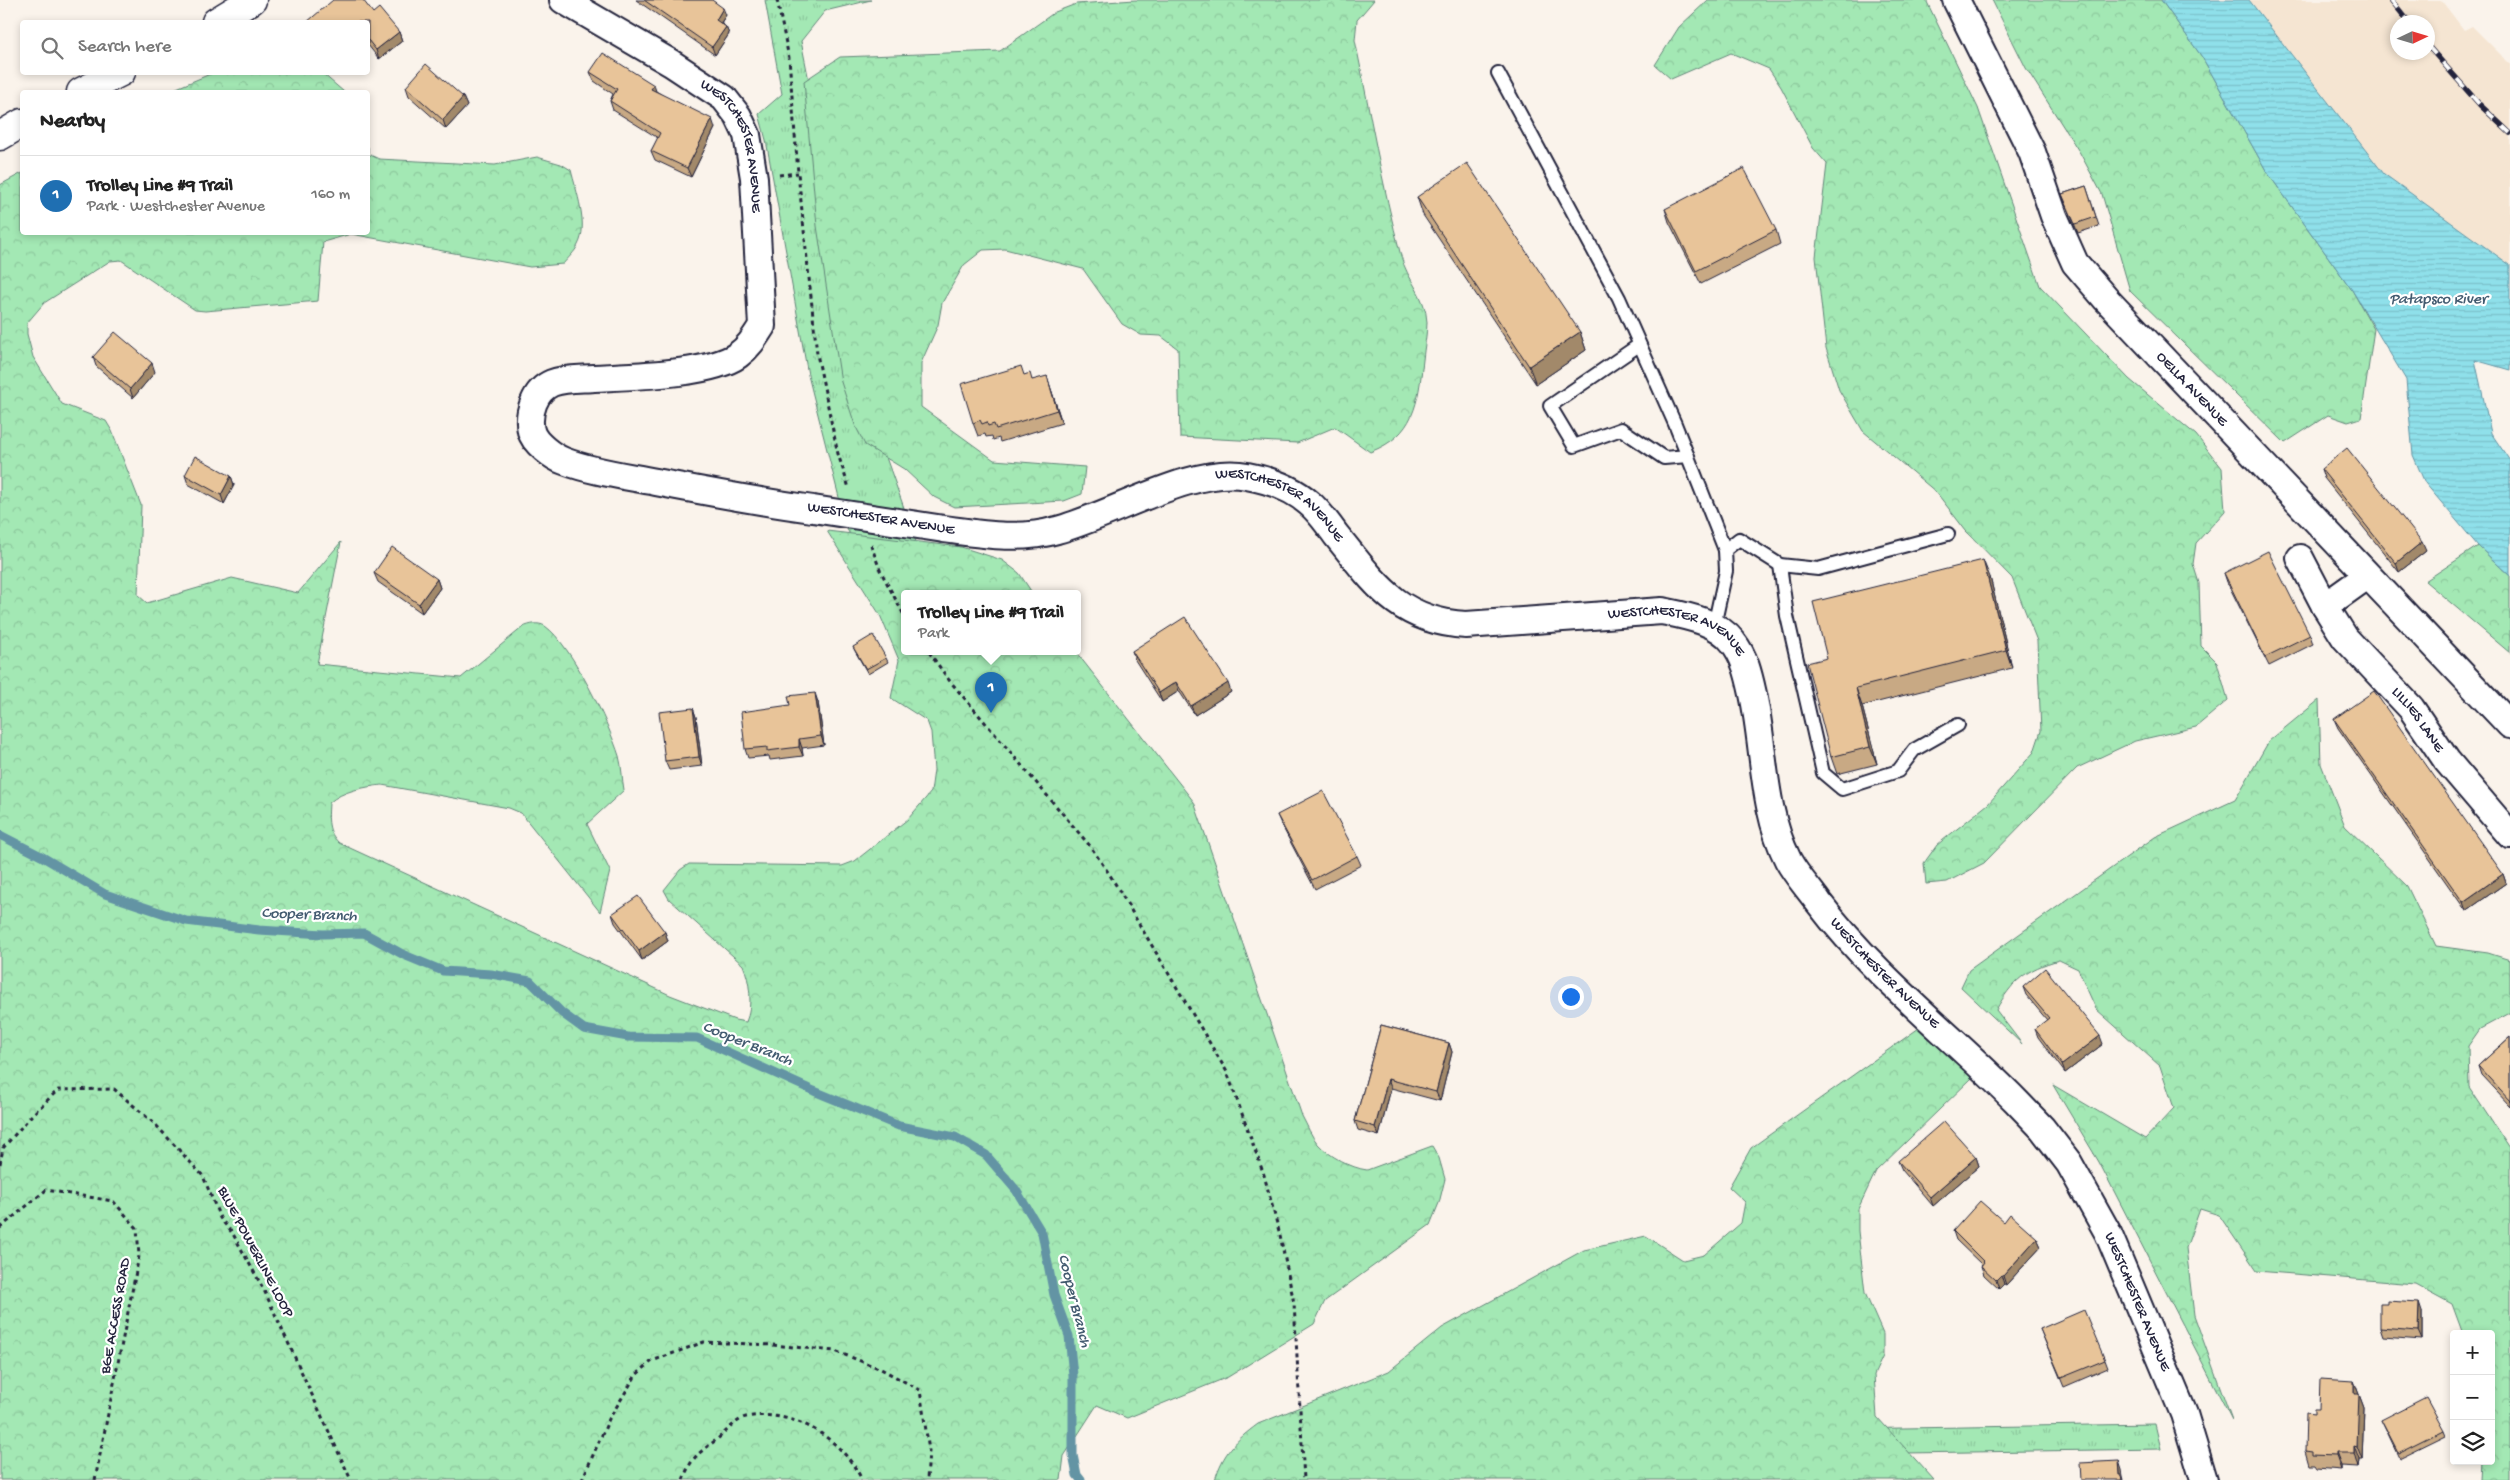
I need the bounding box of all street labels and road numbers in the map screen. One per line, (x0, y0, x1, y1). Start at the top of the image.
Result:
street label: WESTCHESTER AVENUE (697, 76, 765, 214)
street label: OELLA AVENUE (2152, 348, 2232, 431)
street label: WESTCHESTER AVENUE (1214, 465, 1348, 546)
street label: WESTCHESTER AVENUE (806, 498, 956, 540)
street label: WESTCHESTER AVENUE (1607, 602, 1749, 660)
street label: LILLIES LANE (2387, 684, 2448, 757)
street label: WESTCHESTER AVENUE (1826, 914, 1943, 1033)
street label: BLUE POWERLINE LOOP (212, 1183, 297, 1321)
street label: WESTCHESTER AVENUE (2100, 1230, 2174, 1375)
street label: BGE ACCESS ROAD (97, 1256, 135, 1376)

